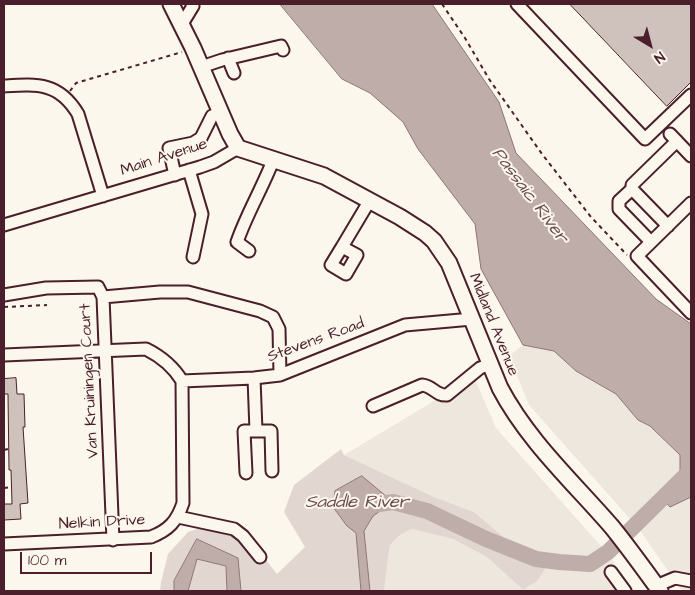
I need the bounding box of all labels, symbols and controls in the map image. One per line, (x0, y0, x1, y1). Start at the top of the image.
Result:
north arrow (625, 20, 675, 70)
text: N (650, 46, 669, 68)
street label: Main Avenue (118, 135, 210, 181)
water label: Passaic River (486, 144, 572, 248)
street label: Midland Avenue (464, 271, 522, 379)
street label: Van Kruiningen Court (76, 303, 104, 459)
street label: Stevens Road (265, 315, 367, 367)
water label: Saddle River (305, 492, 409, 514)
street label: Nelkin Drive (58, 511, 146, 535)
scale bar (22, 542, 155, 574)
text: 100 m (28, 550, 67, 571)

